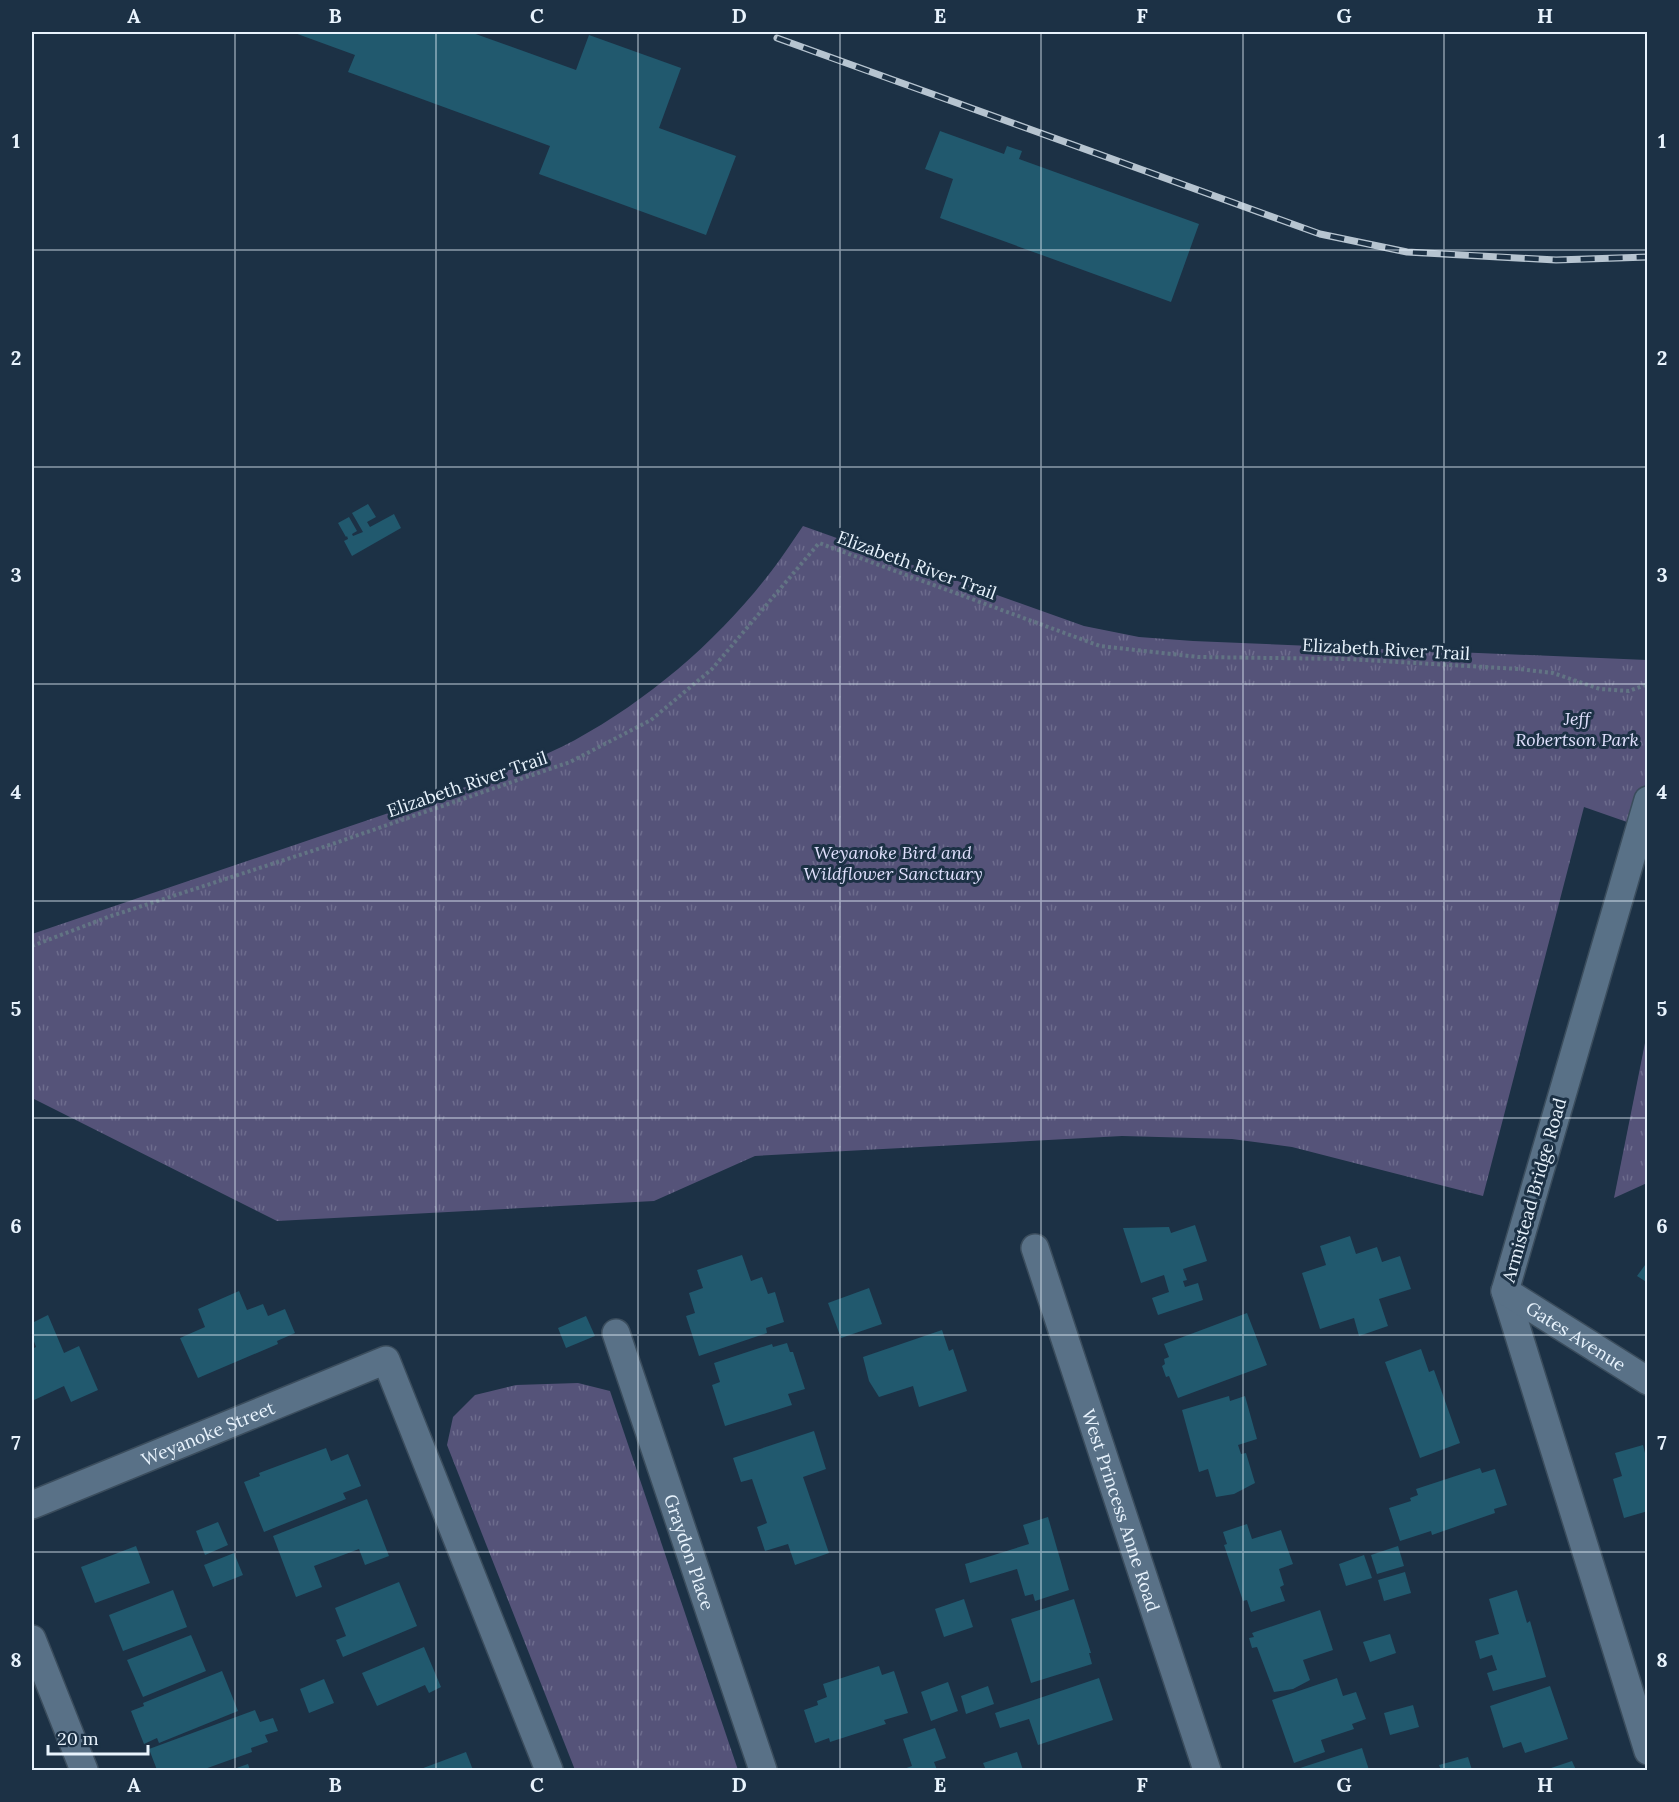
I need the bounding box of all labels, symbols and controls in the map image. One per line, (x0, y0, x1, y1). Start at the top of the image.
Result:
text: A (127, 3, 141, 28)
text: B (328, 3, 342, 28)
text: C (530, 3, 544, 28)
text: D (731, 3, 747, 28)
text: E (934, 3, 946, 28)
text: F (1136, 3, 1148, 28)
text: G (1336, 3, 1352, 28)
text: H (1537, 3, 1553, 28)
text: 1 (12, 128, 20, 153)
text: 1 (1658, 128, 1666, 153)
text: 2 (11, 345, 21, 370)
text: 2 (1657, 345, 1667, 370)
street label: Elizabeth River Trail (834, 525, 1000, 605)
text: 3 (10, 562, 22, 587)
text: 3 (1656, 562, 1668, 587)
street label: Elizabeth River Trail (1301, 633, 1471, 665)
park label: Jeff Robertson Park (1515, 707, 1639, 751)
street label: Elizabeth River Trail (384, 746, 550, 822)
text: 4 (11, 779, 22, 804)
text: 4 (1657, 779, 1668, 804)
park label: Weyanoke Bird and Wildflower Sanctuary (803, 841, 983, 885)
text: 5 (11, 996, 22, 1021)
text: 5 (1657, 996, 1668, 1021)
street label: Armistead Bridge Road (1496, 1095, 1571, 1286)
text: 6 (10, 1213, 22, 1238)
text: 6 (1656, 1213, 1668, 1238)
street label: Gates Avenue (1522, 1296, 1631, 1376)
street label: Weyanoke Street (138, 1395, 278, 1471)
street label: West Princess Anne Road (1077, 1406, 1166, 1615)
text: 7 (11, 1430, 21, 1455)
text: 7 (1657, 1430, 1667, 1455)
street label: Graydon Place (659, 1491, 720, 1613)
text: 8 (10, 1647, 22, 1672)
text: 8 (1656, 1647, 1668, 1672)
scale bar (48, 1718, 148, 1756)
text: 20 m (57, 1727, 99, 1750)
text: A (127, 1772, 141, 1797)
text: B (328, 1772, 342, 1797)
text: C (530, 1772, 544, 1797)
text: D (731, 1772, 747, 1797)
text: E (934, 1772, 946, 1797)
text: F (1136, 1772, 1148, 1797)
text: G (1336, 1772, 1352, 1797)
text: H (1537, 1772, 1553, 1797)

